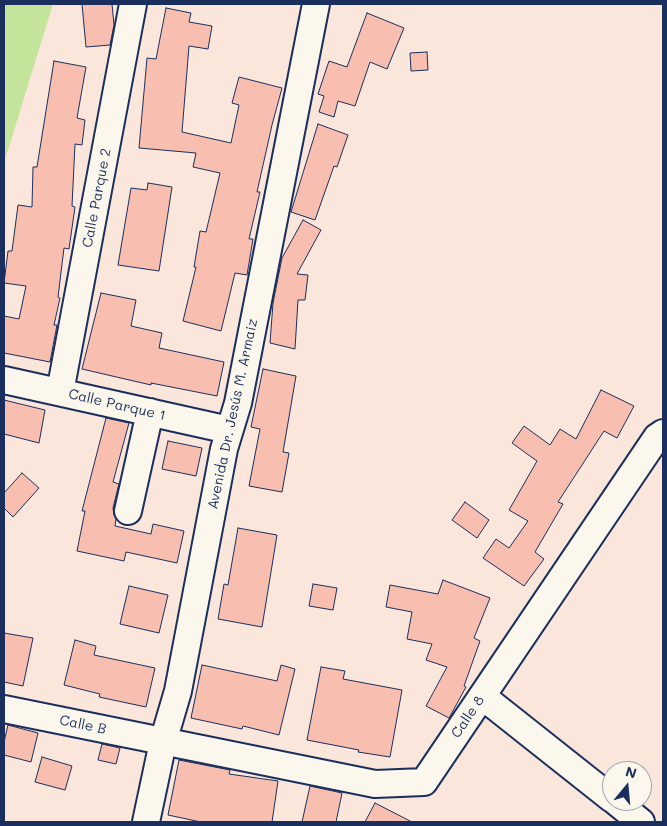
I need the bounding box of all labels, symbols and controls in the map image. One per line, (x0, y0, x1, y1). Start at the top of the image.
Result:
street label: Calle Parque 2 (79, 147, 115, 249)
street label: Avenida Dr. Jesús M. Armaiz (205, 317, 261, 511)
street label: Calle Parque 1 (67, 386, 167, 424)
street label: Calle 8 (448, 693, 488, 741)
street label: Calle B (58, 712, 108, 738)
north arrow (602, 761, 652, 811)
text: N (623, 761, 639, 783)

